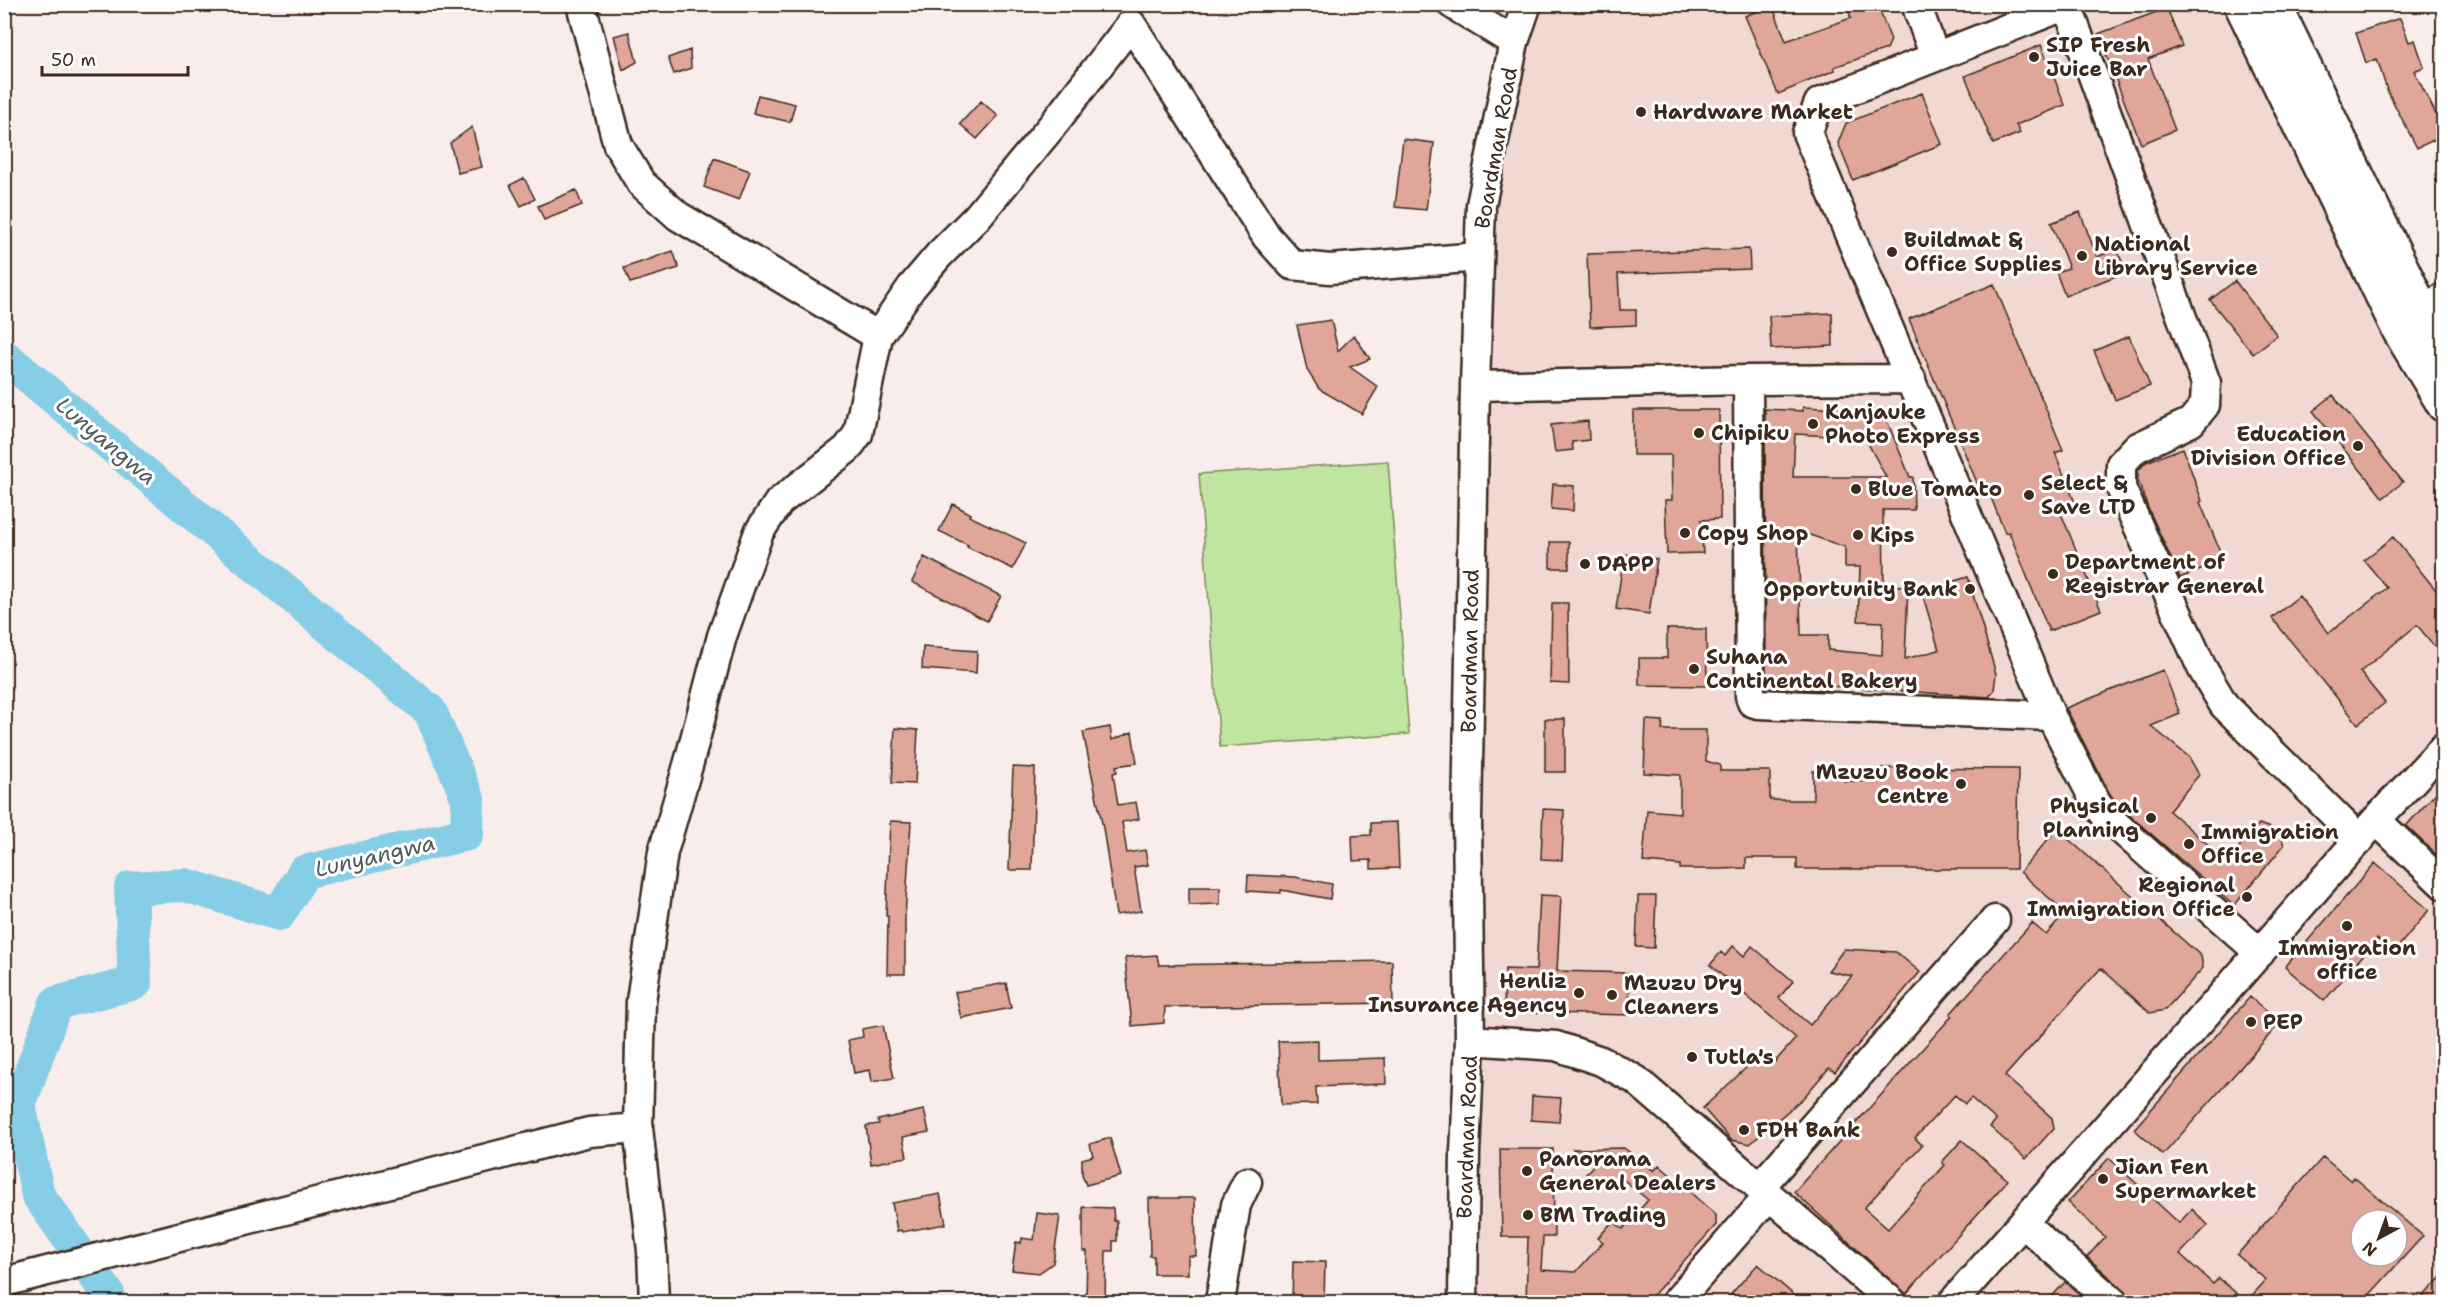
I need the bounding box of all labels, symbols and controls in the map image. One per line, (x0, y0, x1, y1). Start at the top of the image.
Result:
place label: SIP Fresh Juice Bar (2046, 31, 2150, 83)
scale bar (42, 39, 188, 77)
text: 50 m (51, 48, 96, 72)
marker: SIP Fresh Juice Bar (2027, 50, 2041, 64)
street label: Boardman Road (1468, 65, 1524, 231)
place label: Hardware Market (1653, 98, 1853, 126)
marker: Hardware Market (1634, 105, 1648, 119)
place label: Buildmat & Office Supplies (1904, 226, 2062, 278)
place label: National Library Service (2094, 230, 2258, 282)
marker: Buildmat & Office Supplies (1885, 245, 1899, 259)
marker: National Library Service (2075, 249, 2089, 263)
water label: Lunyangwa (50, 390, 162, 492)
place label: Kanjauke Photo Express (1825, 398, 1980, 450)
marker: Kanjauke Photo Express (1806, 417, 1820, 431)
place label: Chipiku (1711, 419, 1790, 447)
place label: Education Division Office (2191, 420, 2346, 472)
marker: Chipiku (1692, 426, 1706, 440)
marker: Education Division Office (2351, 439, 2365, 453)
place label: Select & Save LTD (2041, 469, 2136, 521)
place label: Blue Tomato (1868, 475, 2002, 503)
marker: Blue Tomato (1849, 482, 1863, 496)
marker: Select & Save LTD (2022, 488, 2036, 502)
place label: Copy Shop (1697, 519, 1808, 547)
place label: Kips (1870, 521, 1915, 549)
marker: Copy Shop (1678, 526, 1692, 540)
marker: Kips (1851, 528, 1865, 542)
place label: Department of Registrar General (2065, 548, 2264, 600)
place label: DAPP (1597, 550, 1654, 578)
marker: DAPP (1578, 557, 1592, 571)
marker: Department of Registrar General (2046, 567, 2060, 581)
street label: Boardman Road (1455, 569, 1485, 733)
place label: Opportunity Bank (1764, 575, 1958, 603)
marker: Opportunity Bank (1963, 582, 1977, 596)
place label: Suhana Continental Bakery (1706, 643, 1918, 695)
marker: Suhana Continental Bakery (1687, 662, 1701, 676)
place label: Mzuzu Book Centre (1816, 758, 1949, 810)
marker: Mzuzu Book Centre (1954, 777, 1968, 791)
place label: Physical Planning (2043, 792, 2139, 844)
marker: Physical Planning (2144, 811, 2158, 825)
place label: Immigration Office (2201, 818, 2339, 870)
water label: Lunyangwa (312, 828, 438, 884)
marker: Immigration Office (2182, 837, 2196, 851)
place label: Regional Immigration Office (2027, 871, 2235, 923)
marker: Regional Immigration Office (2240, 890, 2254, 904)
marker: Immigration office (2340, 919, 2354, 933)
place label: Immigration office (2278, 934, 2416, 986)
place label: Henliz Insurance Agency (1368, 967, 1567, 1019)
place label: Mzuzu Dry Cleaners (1624, 969, 1742, 1021)
marker: Henliz Insurance Agency (1572, 986, 1586, 1000)
marker: Mzuzu Dry Cleaners (1605, 988, 1619, 1002)
place label: PEP (2263, 1008, 2303, 1036)
marker: PEP (2244, 1015, 2258, 1029)
place label: Tutla's (1704, 1043, 1774, 1071)
marker: Tutla's (1685, 1050, 1699, 1064)
street label: Boardman Road (1450, 1055, 1484, 1219)
place label: FDH Bank (1756, 1116, 1860, 1144)
marker: FDH Bank (1737, 1123, 1751, 1137)
place label: Panorama General Dealers (1539, 1145, 1716, 1197)
place label: Jian Fen Supermarket (2115, 1153, 2256, 1205)
marker: Panorama General Dealers (1520, 1164, 1534, 1178)
marker: Jian Fen Supermarket (2096, 1172, 2110, 1186)
place label: BM Trading (1540, 1201, 1666, 1229)
marker: BM Trading (1521, 1208, 1535, 1222)
north arrow (2349, 1208, 2409, 1268)
text: N (2358, 1237, 2381, 1261)

